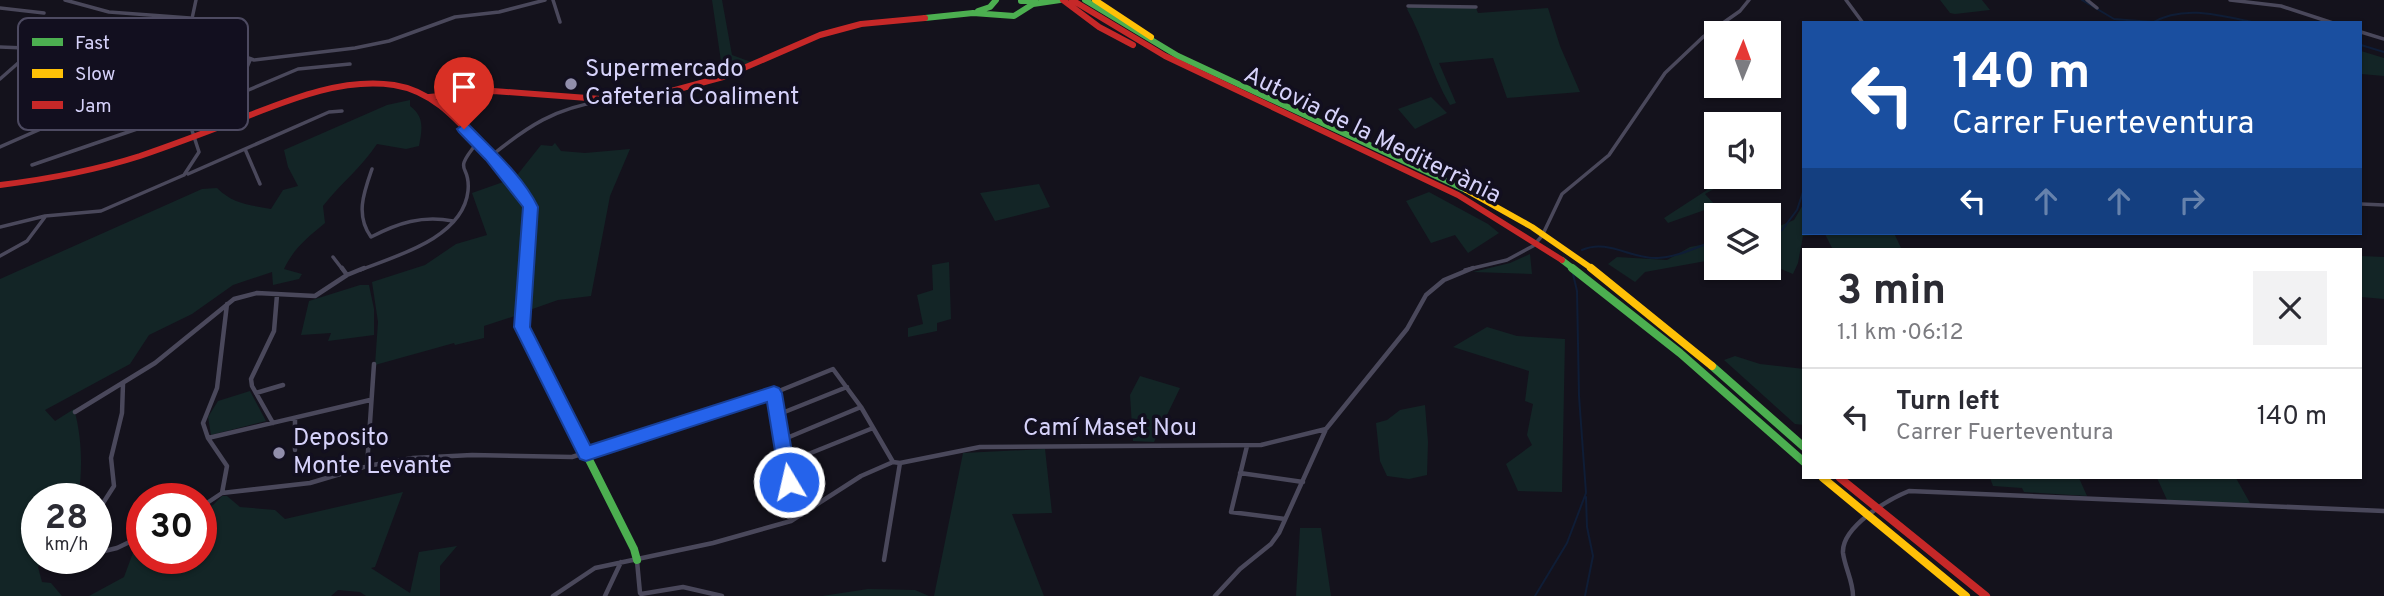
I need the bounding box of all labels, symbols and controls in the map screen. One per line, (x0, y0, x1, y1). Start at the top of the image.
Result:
legend (18, 18, 248, 130)
north arrow (1704, 21, 1782, 98)
map controls (1704, 21, 1781, 280)
text: Fast (75, 32, 110, 56)
text: 140 m (1952, 44, 2091, 106)
icon: left (1837, 49, 1928, 140)
place label: Supermercado Cafeteria Coaliment (585, 55, 799, 113)
pin (434, 57, 494, 129)
street label: Autovia de la Mediterrània (1238, 61, 1506, 211)
text: Slow (75, 63, 115, 87)
icon: arrive (445, 68, 483, 106)
marker: Supermercado Cafeteria Coaliment (563, 76, 579, 92)
text: Jam (75, 95, 112, 119)
text: Carrer Fuerteventura (1952, 105, 2254, 145)
button: sound (1704, 112, 1781, 189)
icon: left (1954, 182, 1992, 220)
icon: ahead (2027, 182, 2065, 220)
icon: ahead (2100, 182, 2138, 220)
icon: right (2173, 182, 2211, 220)
button: layers (1704, 203, 1781, 280)
text: 3 min (1837, 266, 1946, 319)
button: close (2253, 271, 2327, 345)
text: 1.1 km · 06:12 (1837, 319, 1964, 348)
text: Turn left (1896, 386, 2000, 419)
icon: left (1837, 398, 1875, 436)
text: 140 m (2257, 401, 2327, 434)
street label: Camí Maset Nou (1023, 414, 1197, 444)
text: Carrer Fuerteventura (1896, 419, 2113, 448)
place label: Deposito Monte Levante (293, 424, 452, 482)
marker: Deposito Monte Levante (271, 445, 287, 461)
position arrow (752, 445, 826, 519)
speed limit sign: 30 (126, 483, 217, 574)
text: 28 (45, 497, 88, 541)
text: km/h (45, 534, 88, 557)

